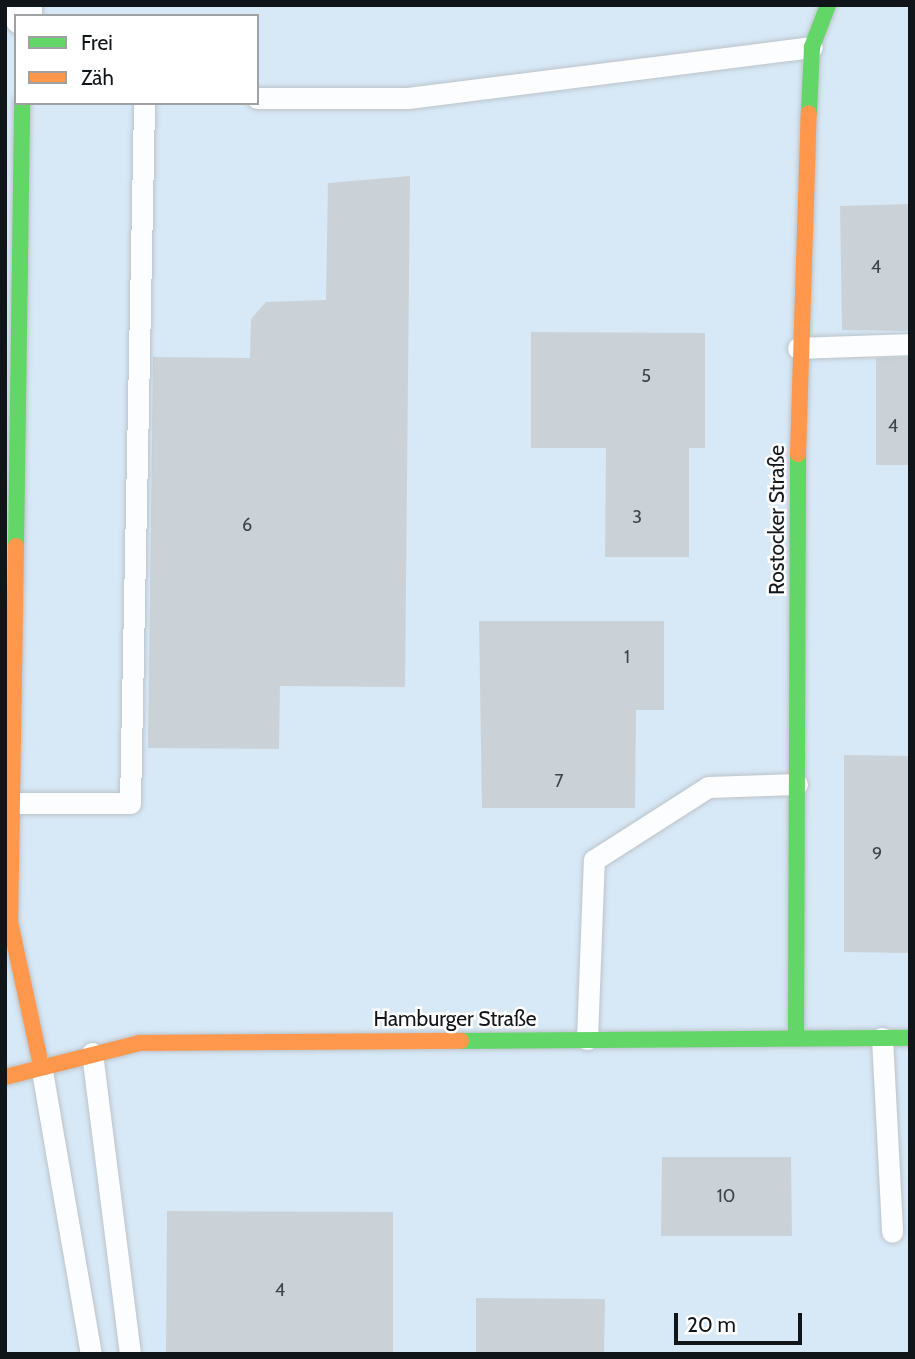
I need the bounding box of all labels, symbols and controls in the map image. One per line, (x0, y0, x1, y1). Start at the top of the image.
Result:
legend (14, 14, 259, 105)
text: Frei (81, 30, 113, 55)
text: Zäh (81, 65, 114, 90)
house number: 4 (871, 256, 881, 278)
house number: 5 (641, 365, 651, 387)
house number: 4 (888, 415, 898, 437)
street label: Rostocker Straße (764, 445, 790, 595)
house number: 3 (632, 506, 642, 528)
house number: 6 (242, 514, 252, 536)
house number: 1 (624, 646, 630, 668)
house number: 7 (554, 770, 564, 792)
house number: 9 (872, 843, 882, 865)
street label: Hamburger Straße (373, 1006, 537, 1032)
house number: 10 (717, 1185, 735, 1207)
house number: 4 (275, 1279, 285, 1301)
scale bar (677, 1300, 805, 1344)
text: 20 m (687, 1312, 736, 1337)

